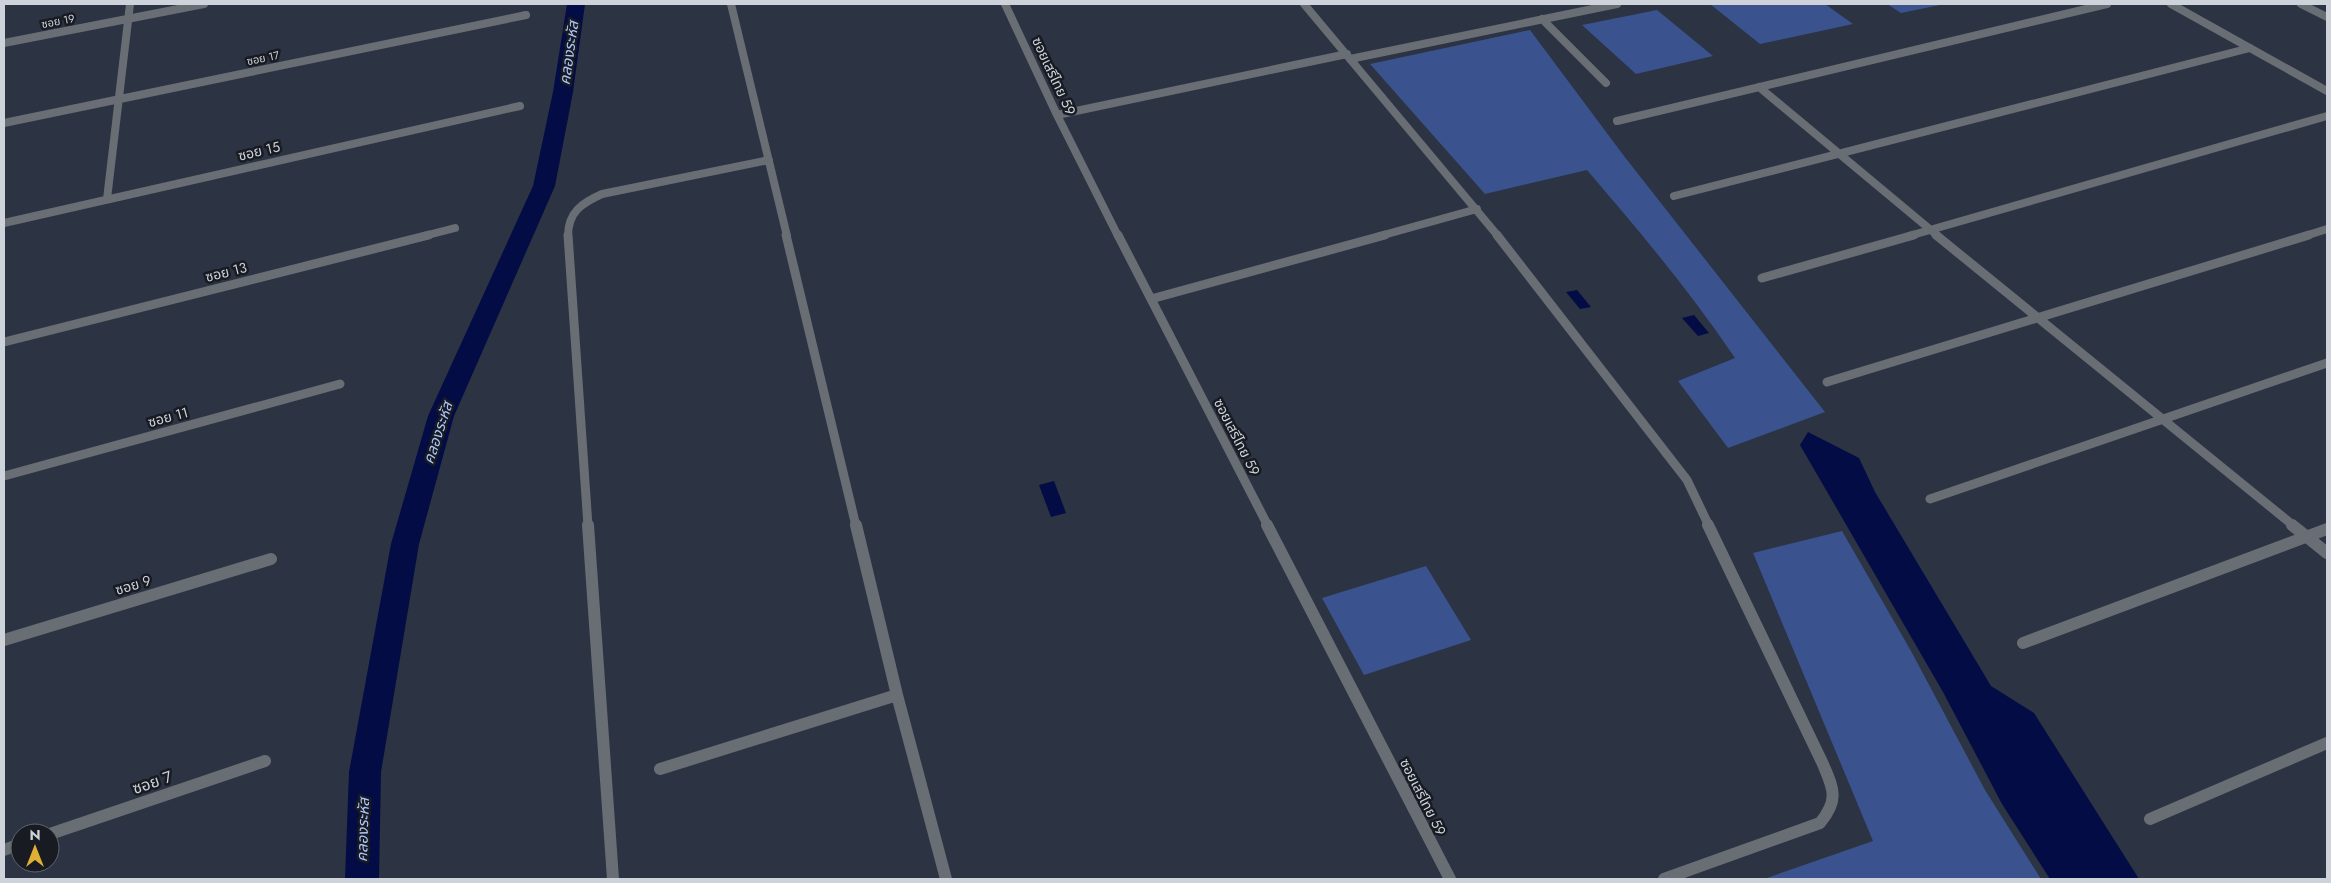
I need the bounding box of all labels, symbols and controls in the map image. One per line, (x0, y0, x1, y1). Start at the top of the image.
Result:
street label: ซอย 19 (40, 10, 76, 32)
water label: คลองระหัส (554, 17, 585, 86)
street label: ซอยเสรีไทย 59 (1027, 34, 1081, 118)
street label: ซอย 17 (245, 47, 281, 69)
street label: ซอย 15 (236, 136, 282, 166)
street label: ซอย 13 (203, 257, 249, 287)
street label: ซอยเสรีไทย 59 (1209, 395, 1265, 479)
water label: คลองระหัส (418, 397, 459, 467)
street label: ซอย 11 (146, 402, 190, 432)
street label: ซอย 9 (113, 570, 153, 600)
street label: ซอยเสรีไทย 59 (1395, 755, 1451, 839)
street label: ซอย 7 (129, 765, 176, 800)
water label: คลองระหัส (351, 795, 375, 862)
north arrow (10, 823, 60, 873)
text: N (29, 825, 41, 845)

